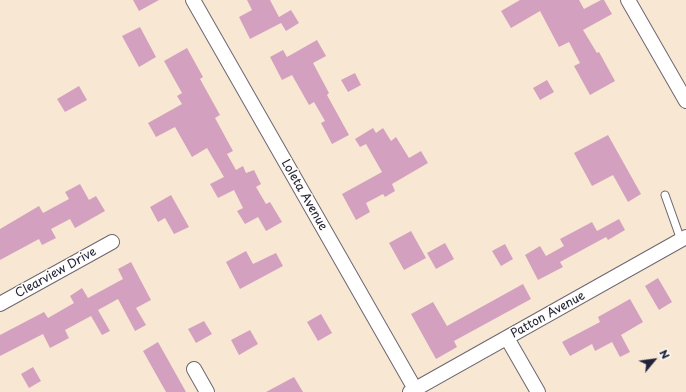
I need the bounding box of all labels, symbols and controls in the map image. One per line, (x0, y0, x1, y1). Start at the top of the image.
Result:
street label: Loleta Avenue (278, 157, 330, 233)
street label: Clearview Drive (13, 245, 99, 301)
street label: Patton Avenue (508, 289, 588, 341)
north arrow (634, 340, 674, 380)
text: N (655, 346, 674, 362)

